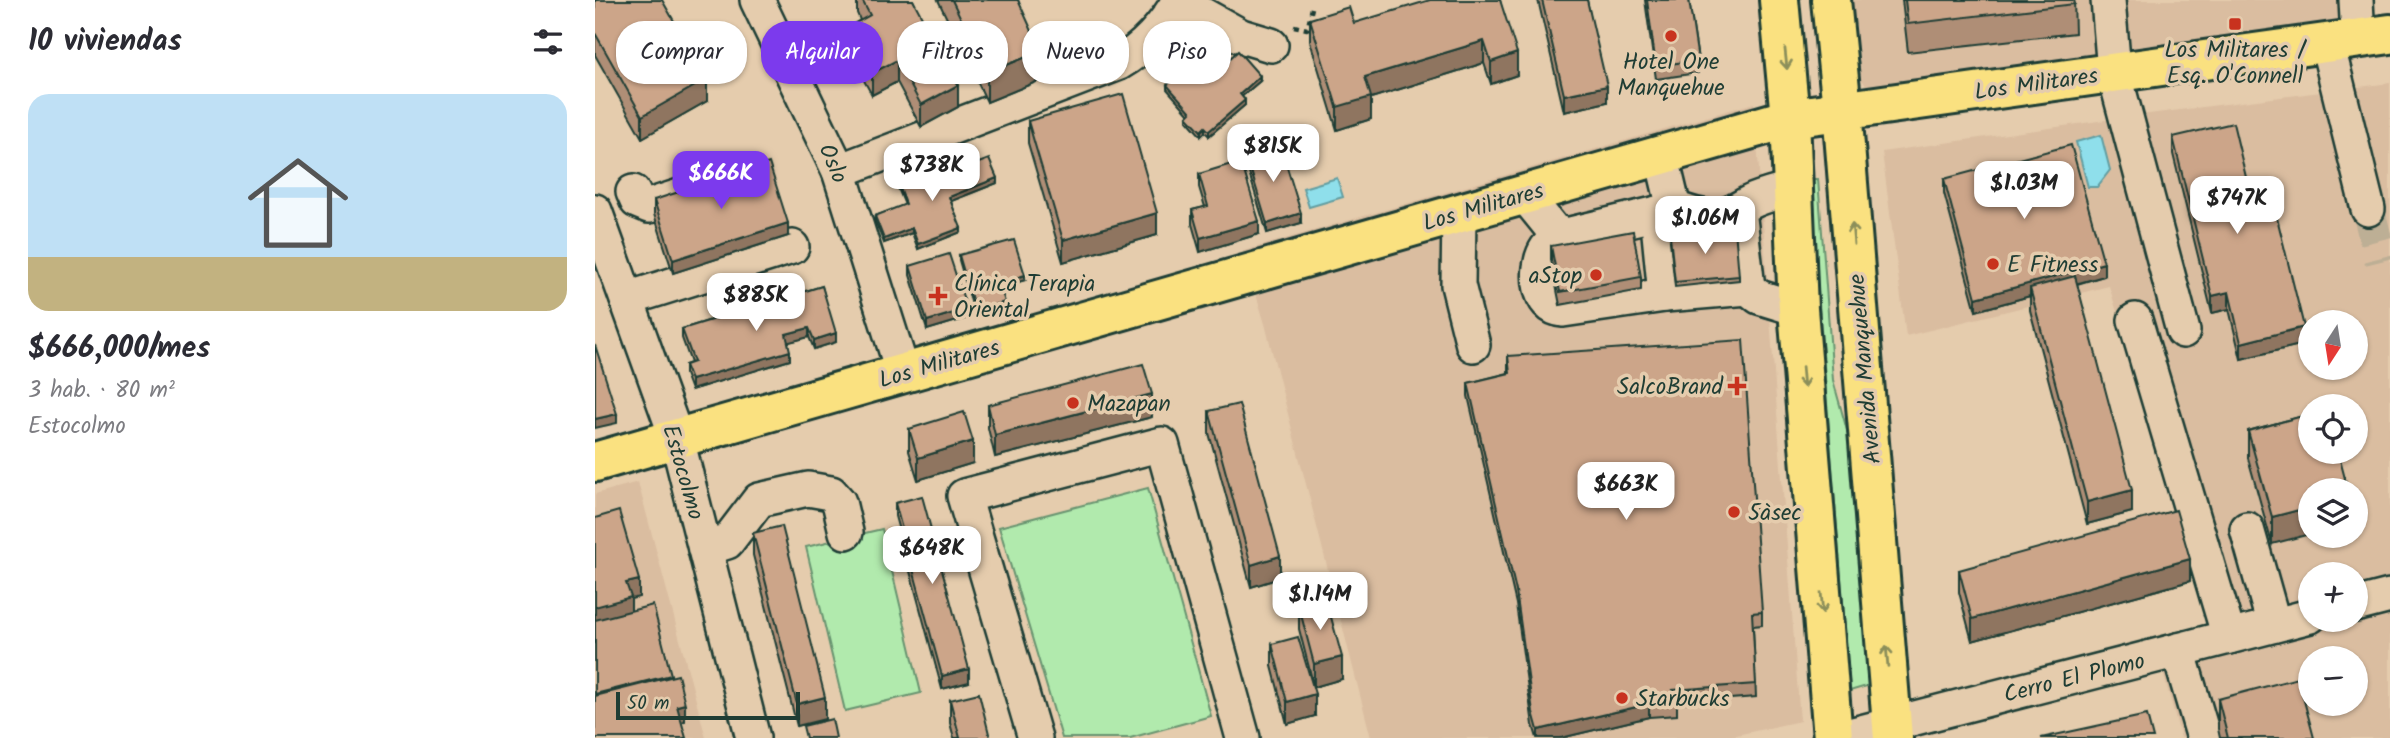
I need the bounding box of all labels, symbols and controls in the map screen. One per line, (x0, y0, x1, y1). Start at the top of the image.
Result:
marker: Los Militares / Esq. O'Connell (2227, 16, 2243, 32)
text: 10 viviendas (28, 18, 182, 66)
chip: Comprar (616, 21, 747, 84)
chip: Alquilar (761, 21, 883, 84)
chip: Filtros (897, 21, 1008, 84)
chip: Nuevo (1022, 21, 1129, 84)
chip: Piso (1143, 21, 1231, 84)
icon: filters (529, 23, 567, 61)
marker: Hotel One Manquehue (1663, 28, 1679, 44)
place label: Los Militares / Esq. O'Connell (2164, 33, 2308, 95)
place label: Hotel One Manquehue (1617, 45, 1725, 107)
one-way arrow (1779, 47, 1792, 70)
street label: Los Militares (1972, 58, 2100, 111)
pin: $815K (1224, 124, 1322, 184)
text: $815K (1243, 129, 1303, 165)
street label: Oslo (808, 138, 857, 189)
icon: home (235, 140, 361, 266)
pin: $738K (883, 144, 981, 203)
text: $738K (900, 148, 964, 184)
pin: $666K (672, 152, 770, 211)
text: $666K (689, 156, 753, 192)
pin: $1.03M (1967, 162, 2081, 221)
text: $1.03M (1990, 166, 2058, 202)
street label: Los Militares (1419, 173, 1548, 242)
pin: $747K (2188, 176, 2286, 236)
text: $747K (2206, 181, 2268, 217)
pin: $1.06M (1648, 196, 1762, 256)
text: $1.06M (1671, 201, 1739, 237)
one-way arrow (1846, 223, 1859, 246)
place label: E Fitness (2007, 248, 2098, 284)
marker: E Fitness (1985, 256, 2001, 272)
place label: aStop (1529, 259, 1582, 295)
place label: Clínica Terapia Oriental (954, 267, 1095, 329)
marker: aStop (1588, 267, 1604, 283)
street label: Avenida Manquehue (1840, 272, 1892, 465)
pin: $885K (707, 274, 805, 333)
text: $885K (723, 278, 789, 314)
marker: Clínica Terapia Oriental (928, 286, 948, 306)
north arrow (2298, 310, 2368, 380)
map controls (2298, 310, 2368, 716)
text: $666,000/mes (28, 325, 210, 373)
street label: Los Militares (875, 330, 1004, 399)
one-way arrow (1797, 365, 1810, 387)
place label: SalcoBrand (1617, 370, 1724, 406)
text: 3 hab. · 80 m² (28, 373, 175, 409)
marker: SalcoBrand (1729, 378, 1745, 394)
place label: Mazapan (1087, 387, 1171, 423)
button: locate (2298, 394, 2368, 464)
marker: Mazapan (1065, 395, 1081, 411)
text: Estocolmo (28, 409, 126, 445)
street label: Estocolmo (651, 421, 713, 524)
pin: $663K (1577, 462, 1675, 522)
text: $663K (1594, 467, 1658, 503)
button: layers (2298, 478, 2368, 548)
place label: 5àsec (1748, 496, 1802, 532)
marker: 5àsec (1726, 504, 1742, 520)
pin: $648K (883, 526, 981, 586)
text: $648K (899, 531, 965, 567)
button: + (2298, 562, 2368, 632)
pin: $1.14M (1263, 572, 1377, 632)
text: $1.14M (1289, 577, 1351, 613)
one-way arrow (1816, 592, 1829, 614)
street label: Cerro El Plomo (2000, 644, 2149, 714)
one-way arrow (1880, 645, 1893, 668)
button: − (2298, 646, 2368, 716)
place label: Starbucks (1636, 682, 1730, 718)
scale bar (616, 689, 800, 721)
text: 50 m (627, 689, 669, 719)
marker: Starbucks (1614, 690, 1630, 706)

